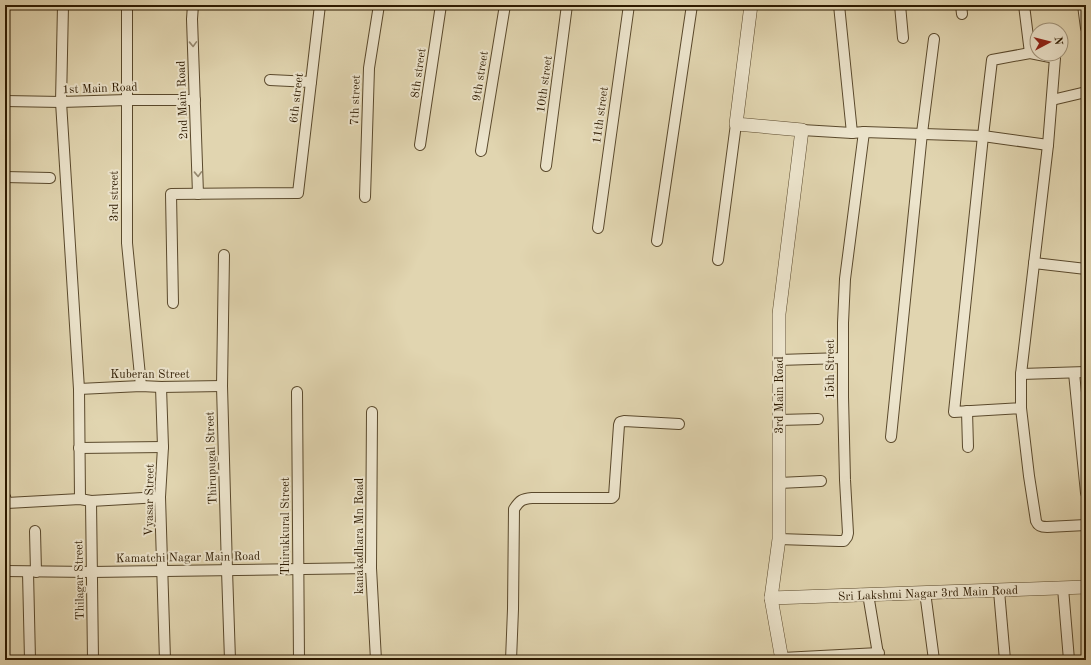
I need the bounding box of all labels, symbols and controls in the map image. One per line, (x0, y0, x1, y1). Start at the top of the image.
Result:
north arrow (1029, 22, 1069, 62)
text: N (1051, 36, 1063, 46)
one-way arrow (188, 41, 197, 47)
street label: 8th street (410, 47, 428, 99)
street label: 9th street (471, 50, 491, 102)
street label: 10th street (535, 55, 555, 113)
street label: 2nd Main Road (176, 60, 190, 140)
street label: 6th street (288, 72, 306, 124)
street label: 7th street (349, 75, 363, 126)
street label: 1st Main Road (62, 82, 138, 96)
street label: 11th street (591, 86, 611, 144)
street label: 3rd street (109, 170, 121, 222)
one-way arrow (193, 171, 202, 177)
street label: 15th Street (824, 339, 837, 399)
street label: 3rd Main Road (774, 356, 786, 434)
street label: Kuberan Street (110, 369, 190, 381)
street label: Thirupugal Street (204, 411, 220, 505)
street label: Vyasar Street (143, 464, 157, 536)
street label: Thirukkural Street (280, 477, 292, 575)
street label: kanakadhara Mn Road (354, 478, 366, 594)
street label: Thilagar Street (73, 540, 87, 620)
street label: Kamatchi Nagar Main Road (116, 551, 260, 565)
street label: Sri Lakshmi Nagar 3rd Main Road (838, 585, 1018, 603)

